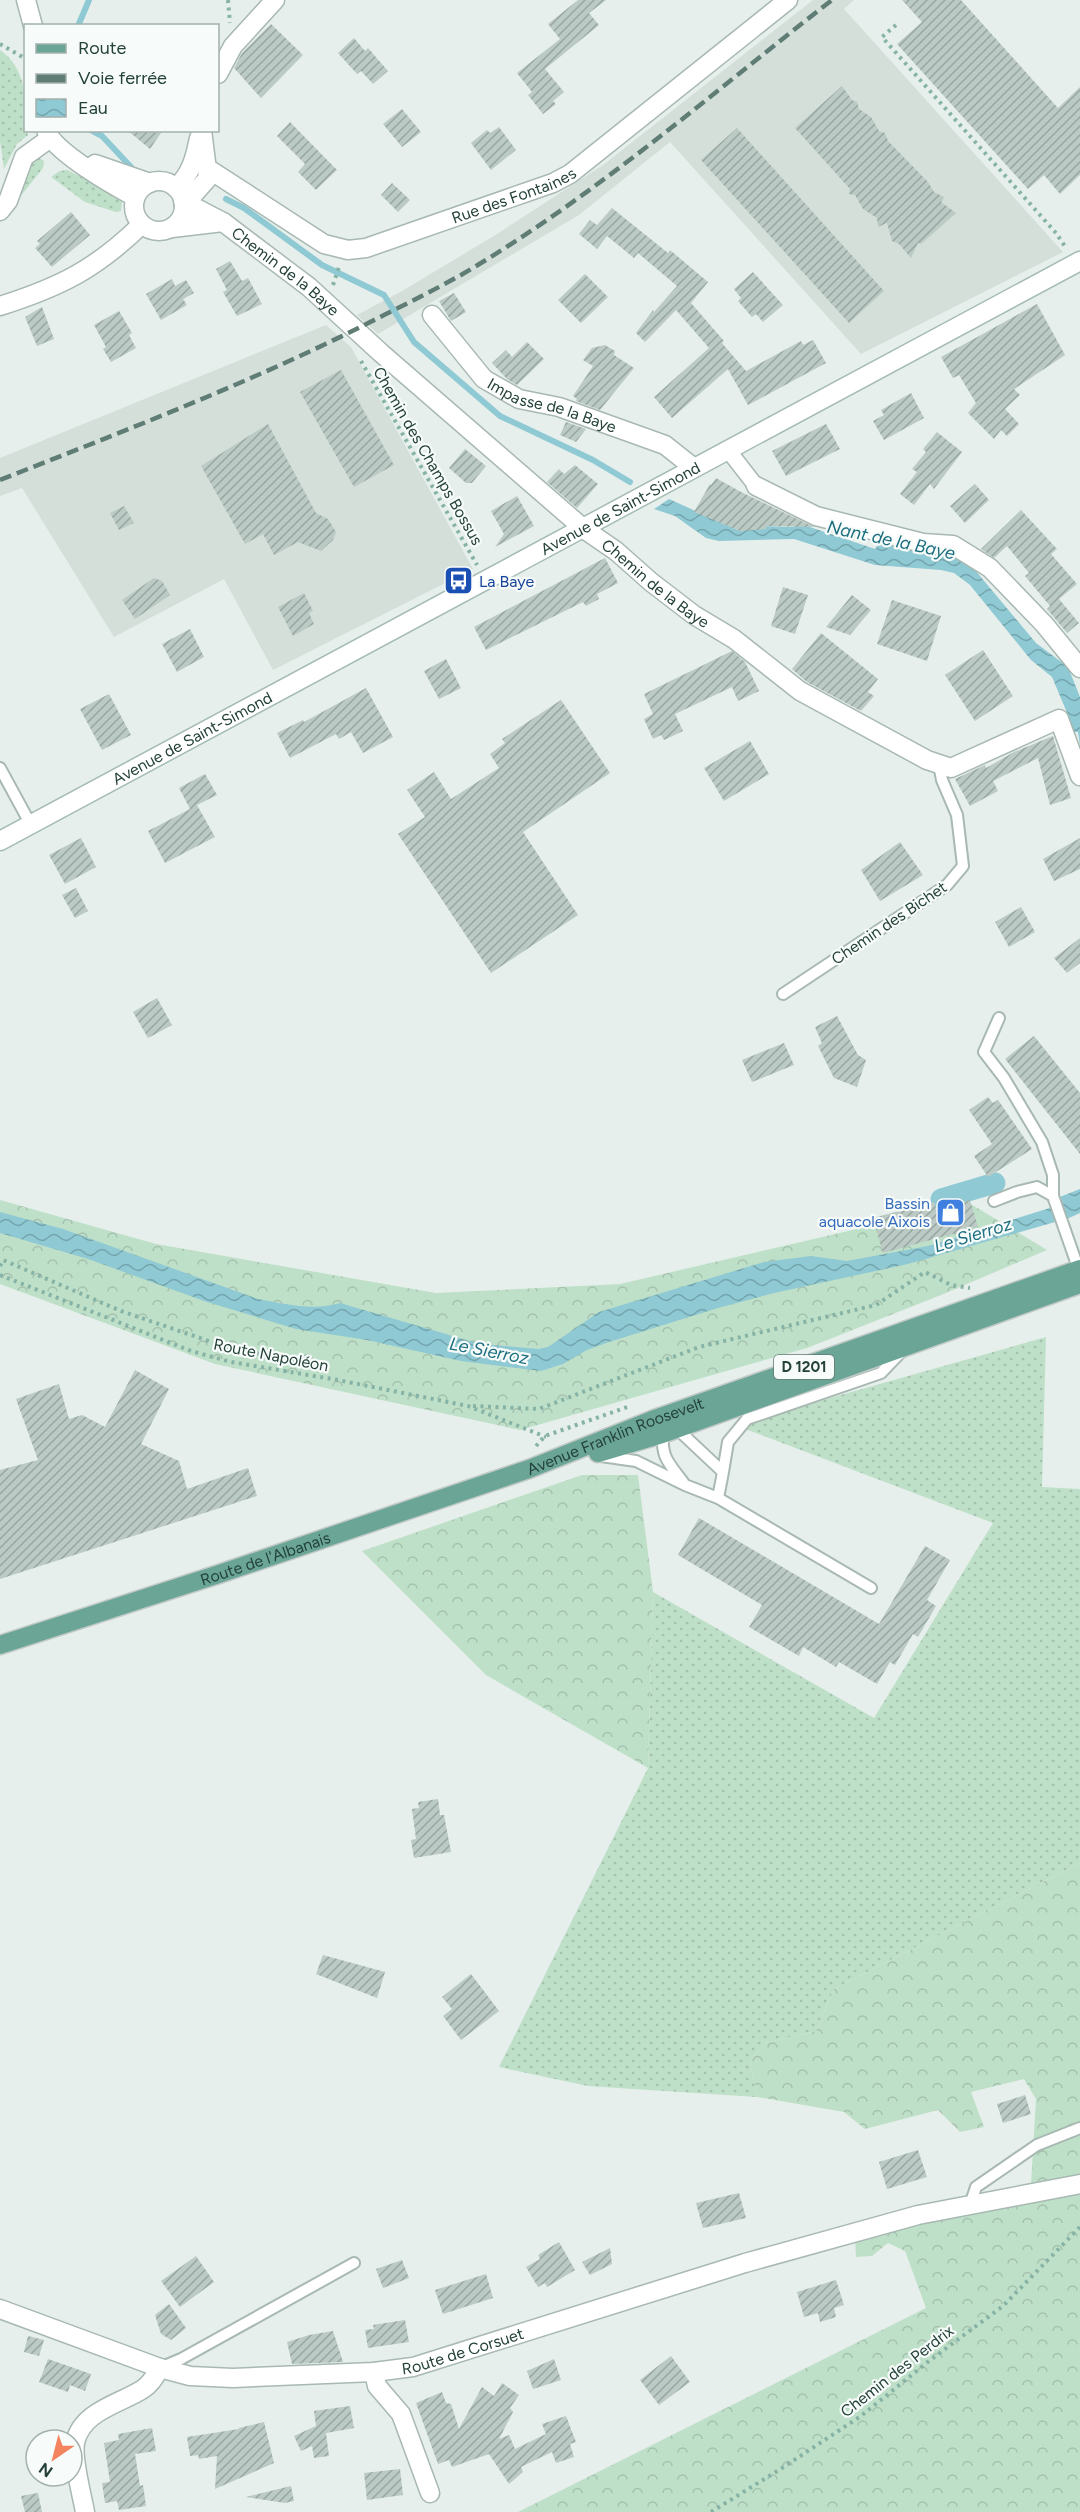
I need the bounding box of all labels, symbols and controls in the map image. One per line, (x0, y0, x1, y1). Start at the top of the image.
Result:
legend (24, 24, 219, 132)
text: Route (78, 37, 127, 59)
text: Voie ferrée (78, 67, 167, 89)
text: Eau (78, 97, 108, 119)
street label: Rue des Fontaines (449, 163, 580, 227)
street label: Chemin de la Baye (228, 223, 344, 320)
street label: Chemin des Champs Bossus (369, 364, 487, 548)
street label: Impasse de la Baye (484, 374, 619, 436)
street label: Avenue de Saint-Simond (537, 457, 703, 558)
water label: Nant de la Baye (825, 516, 957, 564)
street label: Chemin de la Baye (598, 535, 713, 632)
bus stop icon: La Baye (442, 565, 474, 597)
place label: La Baye (479, 572, 534, 591)
street label: Avenue de Saint-Simond (109, 687, 275, 788)
street label: Chemin des Bichet (828, 877, 950, 969)
place label: Bassin aquacole Aixois (819, 1194, 930, 1231)
shop icon: Bassin aquacole Aixois (935, 1196, 967, 1228)
water label: Le Sierroz (931, 1213, 1015, 1257)
water label: Le Sierroz (447, 1333, 531, 1369)
street label: Route Napoléon (212, 1335, 330, 1375)
road number: D 1201 (774, 1355, 834, 1379)
street label: Avenue Franklin Roosevelt (524, 1393, 706, 1478)
street label: Route de l'Albanais (198, 1528, 333, 1589)
street label: Chemin des Perdrix (837, 2321, 958, 2421)
street label: Route de Corsuet (401, 2324, 526, 2378)
north arrow (24, 2428, 84, 2488)
text: N (35, 2459, 56, 2481)

